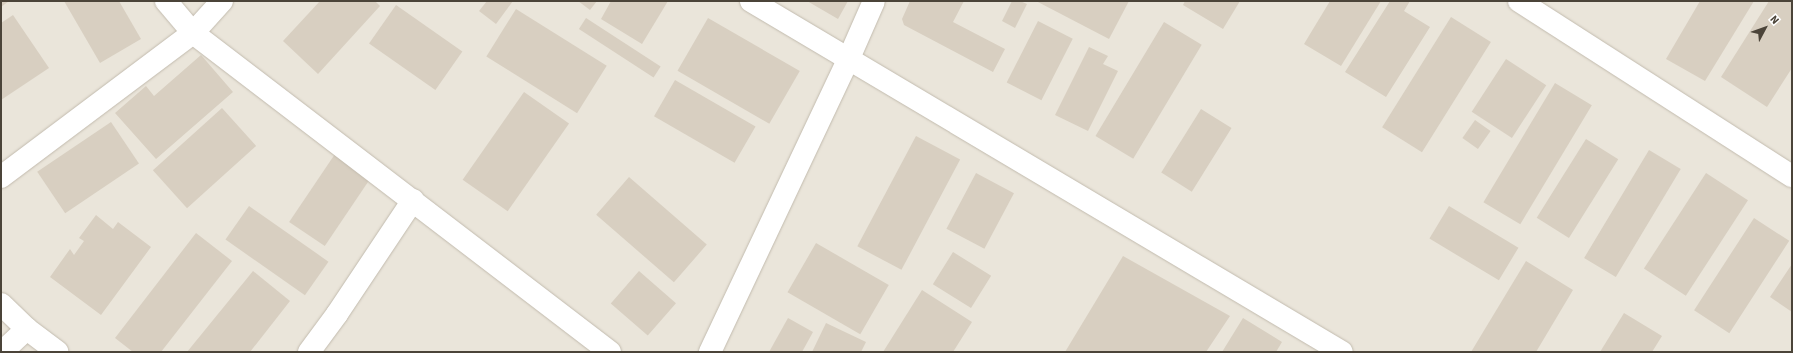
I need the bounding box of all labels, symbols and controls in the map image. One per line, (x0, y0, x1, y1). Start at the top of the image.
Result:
north arrow (1745, 8, 1785, 48)
text: N (1766, 12, 1782, 27)

